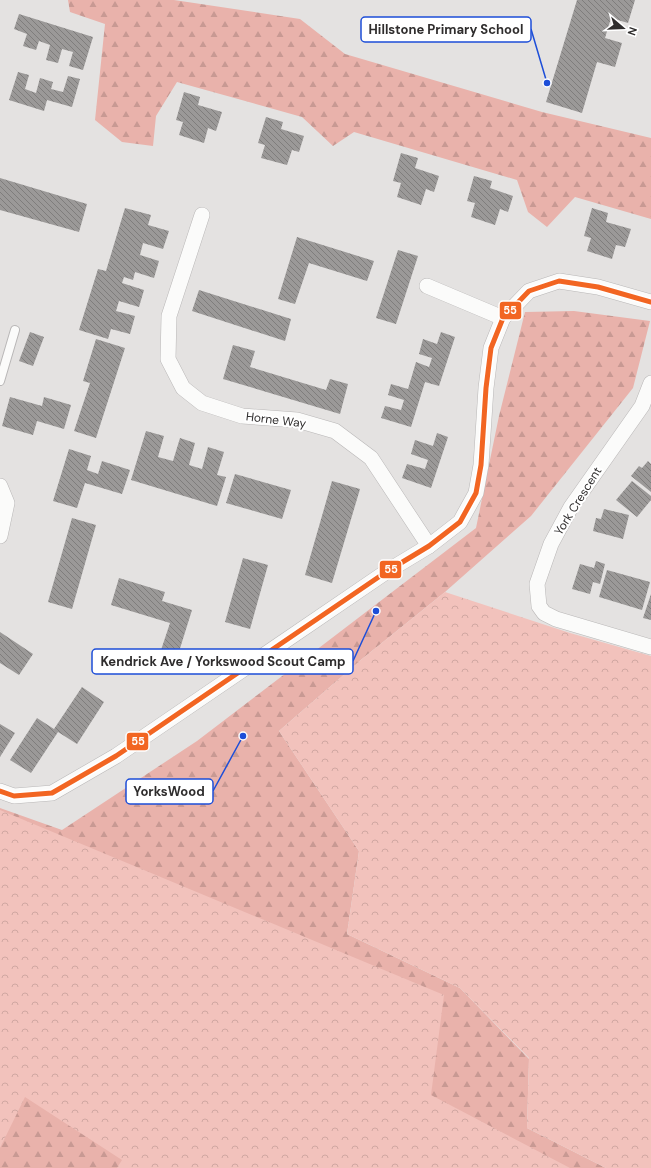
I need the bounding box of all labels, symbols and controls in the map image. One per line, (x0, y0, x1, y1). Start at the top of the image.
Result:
north arrow (603, 8, 643, 48)
callout: Hillstone Primary School (361, 17, 531, 42)
text: Hillstone Primary School (369, 21, 523, 38)
text: N (625, 25, 640, 37)
line badge: 55 (499, 301, 522, 320)
text: 55 (503, 303, 517, 317)
street label: Horne Way (245, 408, 307, 432)
street label: York Crescent (551, 464, 606, 538)
line badge: 55 (379, 560, 402, 579)
text: 55 (384, 562, 398, 576)
callout: Kendrick Ave / Yorkswood Scout Camp (92, 649, 353, 674)
text: Kendrick Ave / Yorkswood Scout Camp (100, 653, 346, 670)
line badge: 55 (126, 732, 149, 751)
text: 55 (131, 734, 145, 748)
callout: YorksWood (126, 779, 213, 804)
text: YorksWood (133, 783, 205, 800)

